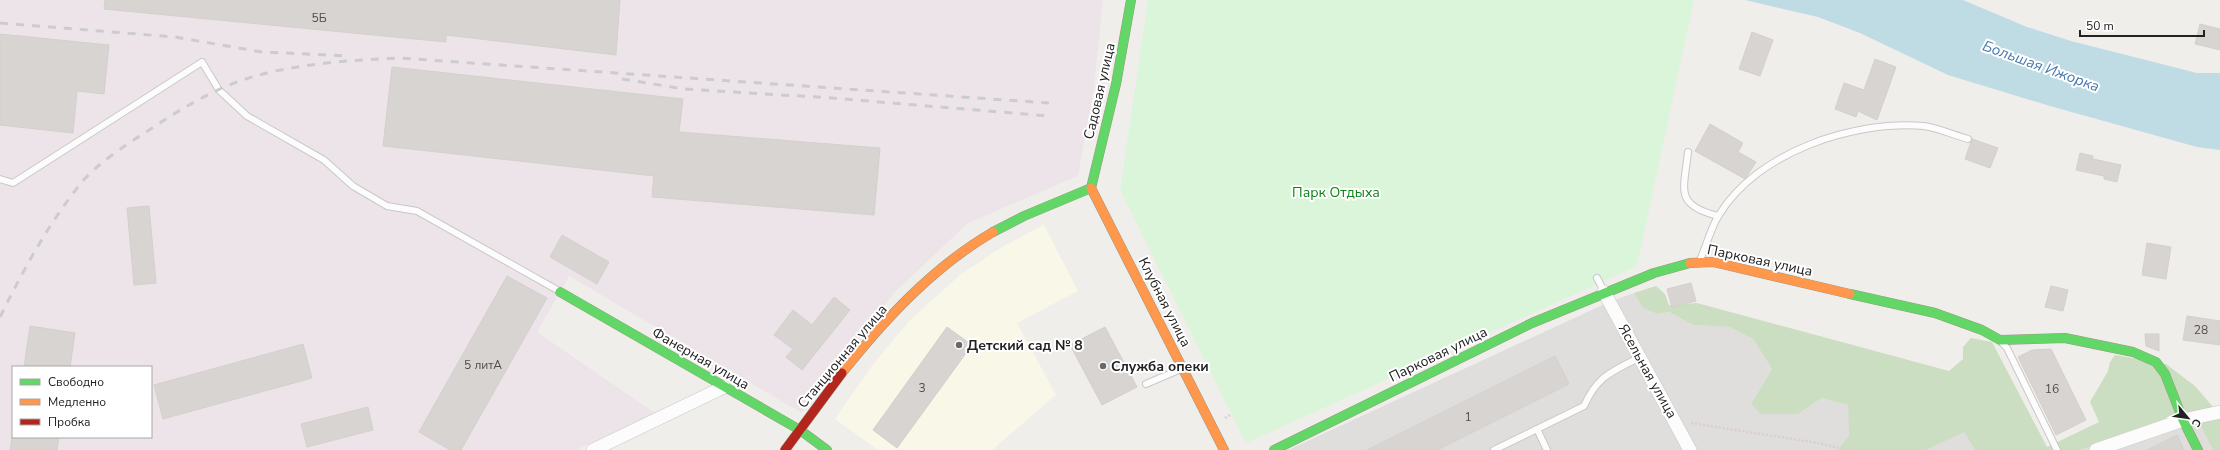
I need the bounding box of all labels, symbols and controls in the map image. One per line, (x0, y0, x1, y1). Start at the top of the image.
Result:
house number: 5Б (311, 10, 327, 26)
scale bar (2080, 12, 2204, 38)
text: 50 m (2086, 18, 2114, 34)
water label: Большая Ижорка (1980, 36, 2102, 96)
street label: Садовая улица (1079, 41, 1120, 141)
park label: Парк Отдыха (1292, 183, 1380, 202)
street label: Парковая улица (1706, 240, 1814, 281)
street label: Клубная улица (1134, 254, 1195, 350)
street label: Станционная улица (793, 300, 891, 412)
street label: Ясельная улица (1614, 321, 1681, 422)
street label: Парковая улица (1386, 322, 1491, 386)
house number: 28 (2194, 322, 2208, 338)
street label: Фанерная улица (649, 323, 753, 394)
place label: Детский сад № 8 (967, 336, 1083, 355)
marker: Детский сад № 8 (954, 340, 964, 350)
house number: 5 литА (464, 357, 502, 373)
place label: Служба опеки (1111, 357, 1209, 376)
marker: Служба опеки (1098, 361, 1108, 371)
legend (12, 366, 152, 438)
text: Свободно (48, 374, 104, 390)
house number: 3 (918, 380, 926, 396)
house number: 16 (2045, 381, 2059, 397)
text: Медленно (48, 394, 106, 410)
north arrow (2168, 398, 2208, 438)
house number: 1 (1464, 409, 1472, 425)
text: Пробка (48, 414, 91, 430)
text: С (2188, 416, 2205, 430)

